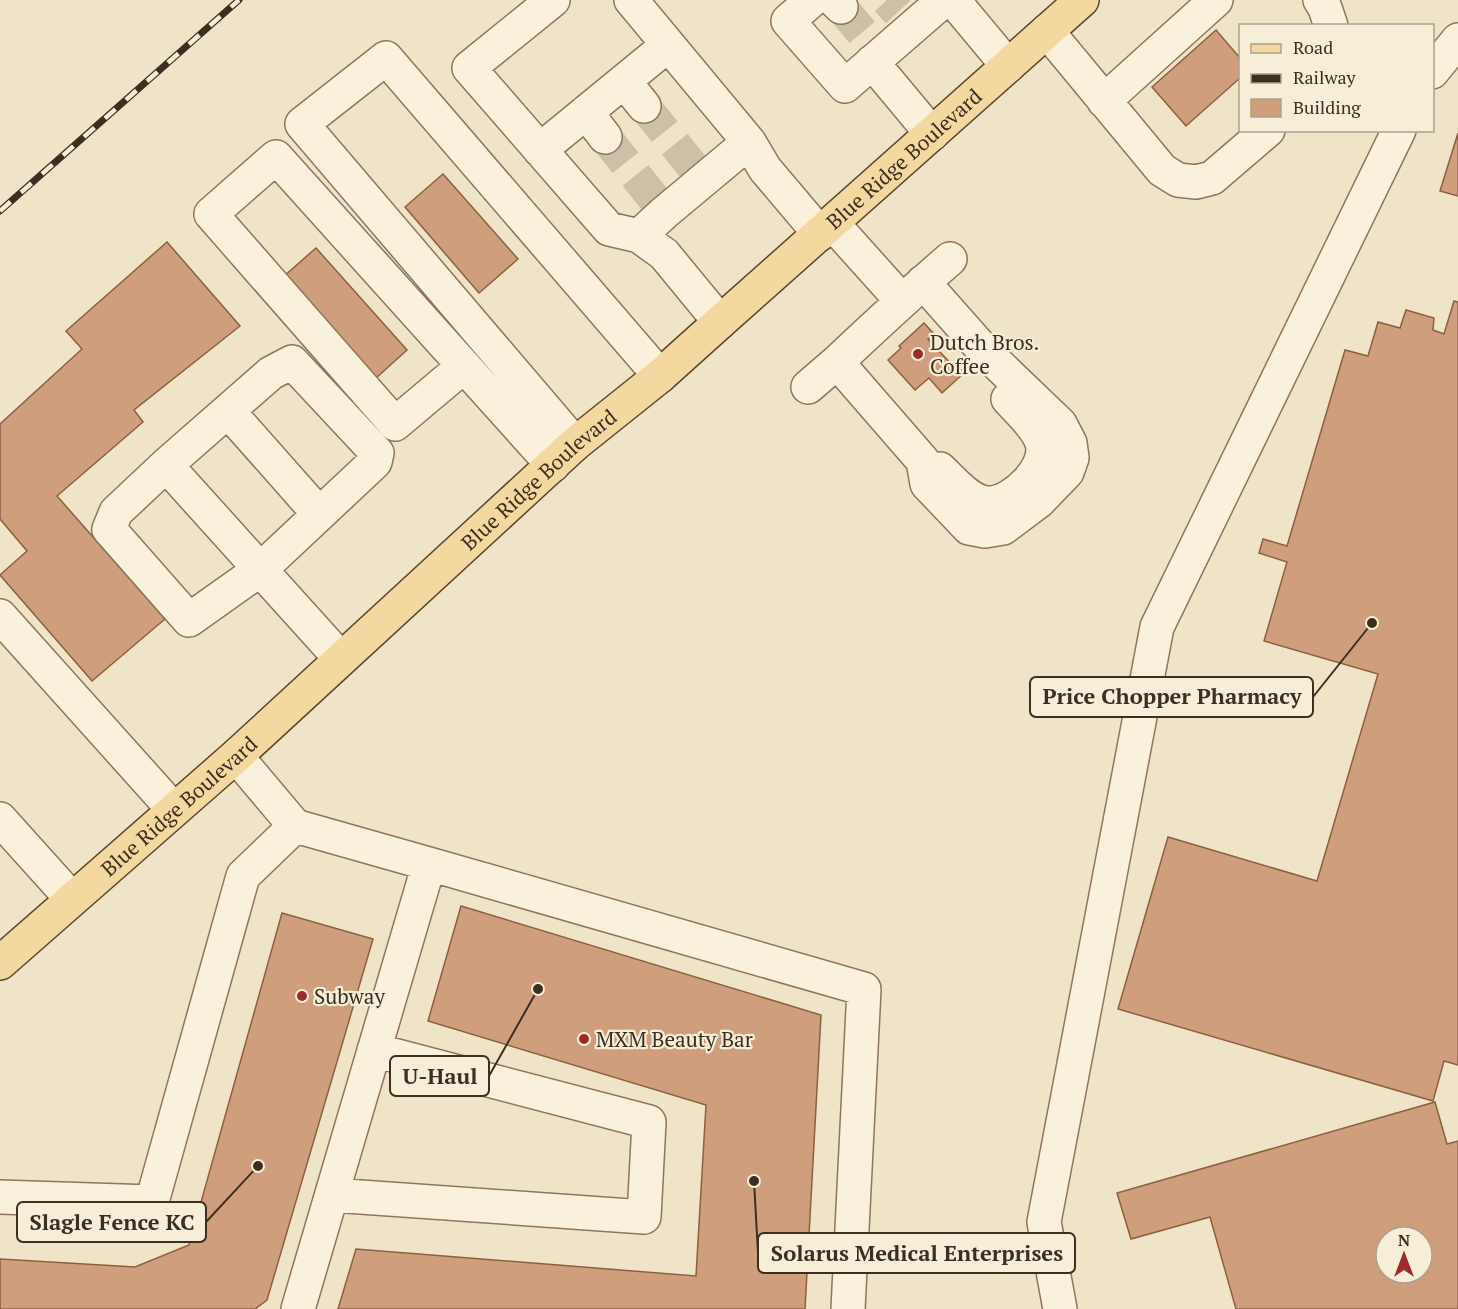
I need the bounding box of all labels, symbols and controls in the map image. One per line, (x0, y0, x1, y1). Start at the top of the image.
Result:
legend (1239, 24, 1434, 132)
text: Road (1293, 35, 1333, 59)
text: Railway (1293, 65, 1357, 89)
street label: Blue Ridge Boulevard (820, 82, 988, 235)
text: Building (1293, 95, 1361, 119)
place label: Dutch Bros. Coffee (930, 328, 1039, 380)
marker: Dutch Bros. Coffee (911, 347, 925, 361)
street label: Blue Ridge Boulevard (455, 402, 622, 556)
callout: Price Chopper Pharmacy (1030, 677, 1313, 717)
text: Price Chopper Pharmacy (1042, 681, 1302, 710)
street label: Blue Ridge Boulevard (95, 729, 263, 882)
place label: Subway (314, 982, 385, 1010)
marker: Subway (295, 989, 309, 1003)
place label: MXM Beauty Bar (596, 1025, 753, 1053)
marker: MXM Beauty Bar (577, 1032, 591, 1046)
callout: U-Haul (390, 1056, 489, 1096)
text: U-Haul (403, 1061, 478, 1090)
callout: Slagle Fence KC (17, 1202, 206, 1242)
text: Slagle Fence KC (29, 1207, 195, 1236)
north arrow (1374, 1225, 1434, 1285)
text: N (1398, 1229, 1410, 1251)
callout: Solarus Medical Enterprises (758, 1233, 1075, 1273)
text: Solarus Medical Enterprises (771, 1238, 1063, 1267)

